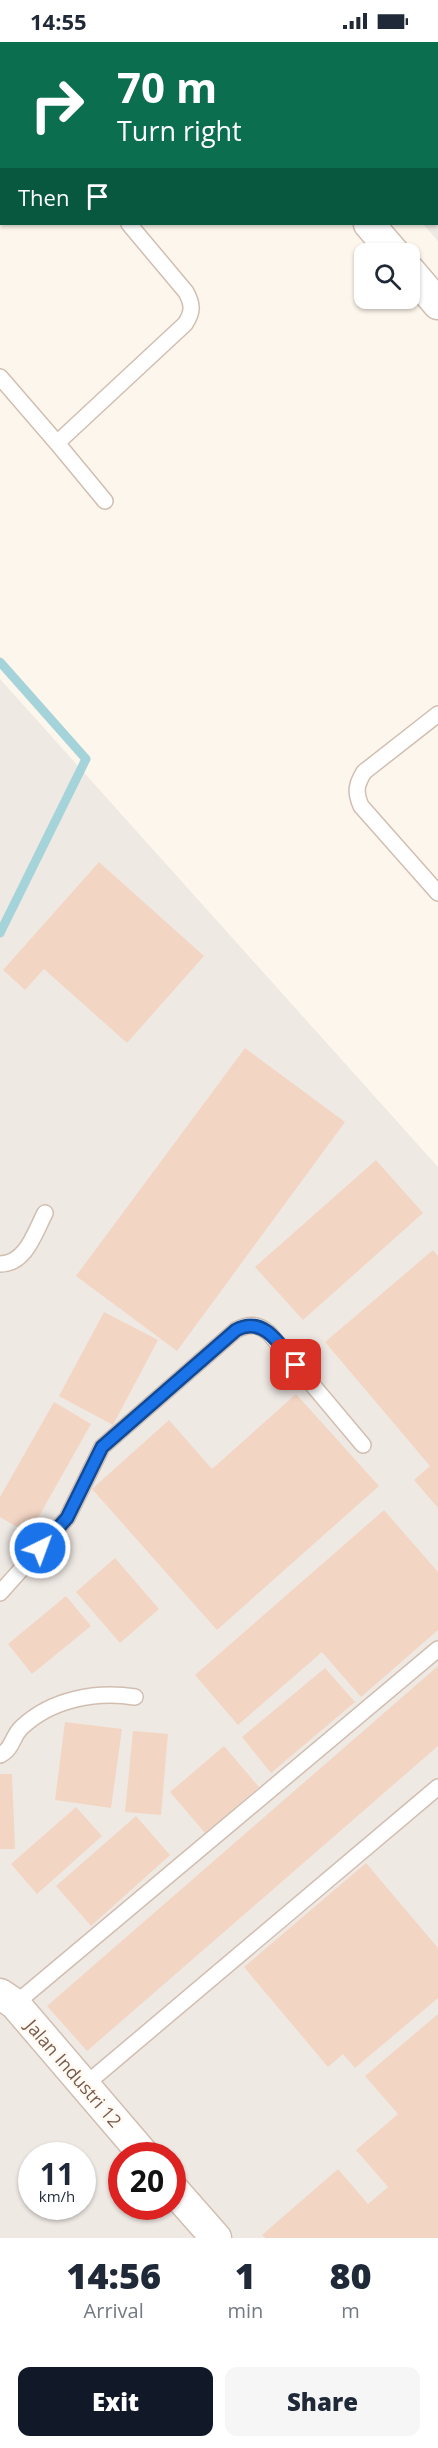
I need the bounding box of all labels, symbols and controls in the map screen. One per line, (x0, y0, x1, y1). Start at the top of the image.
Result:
text: 14:55 (30, 6, 87, 36)
text: 70 m (117, 58, 217, 115)
icon: right (18, 66, 96, 144)
text: Turn right (117, 112, 242, 149)
icon: arrive (81, 180, 114, 213)
text: Then (18, 182, 69, 212)
map controls (354, 243, 420, 309)
button: search (354, 243, 420, 309)
pin (270, 1339, 321, 1390)
icon: arrive (279, 1348, 312, 1381)
position arrow (8, 1516, 72, 1580)
street label: Jalan Industri 12 (19, 2013, 127, 2132)
speed limit sign: 20 (108, 2142, 186, 2220)
text: 11 (40, 2153, 74, 2194)
text: km/h (39, 2186, 75, 2206)
text: 14:56 (66, 2251, 161, 2300)
text: 1 (235, 2251, 256, 2300)
text: 80 (330, 2251, 372, 2300)
text: Arrival (84, 2297, 144, 2324)
text: min (227, 2297, 263, 2324)
text: m (341, 2297, 360, 2324)
button: Exit (18, 2367, 213, 2436)
button: Share (225, 2367, 420, 2436)

